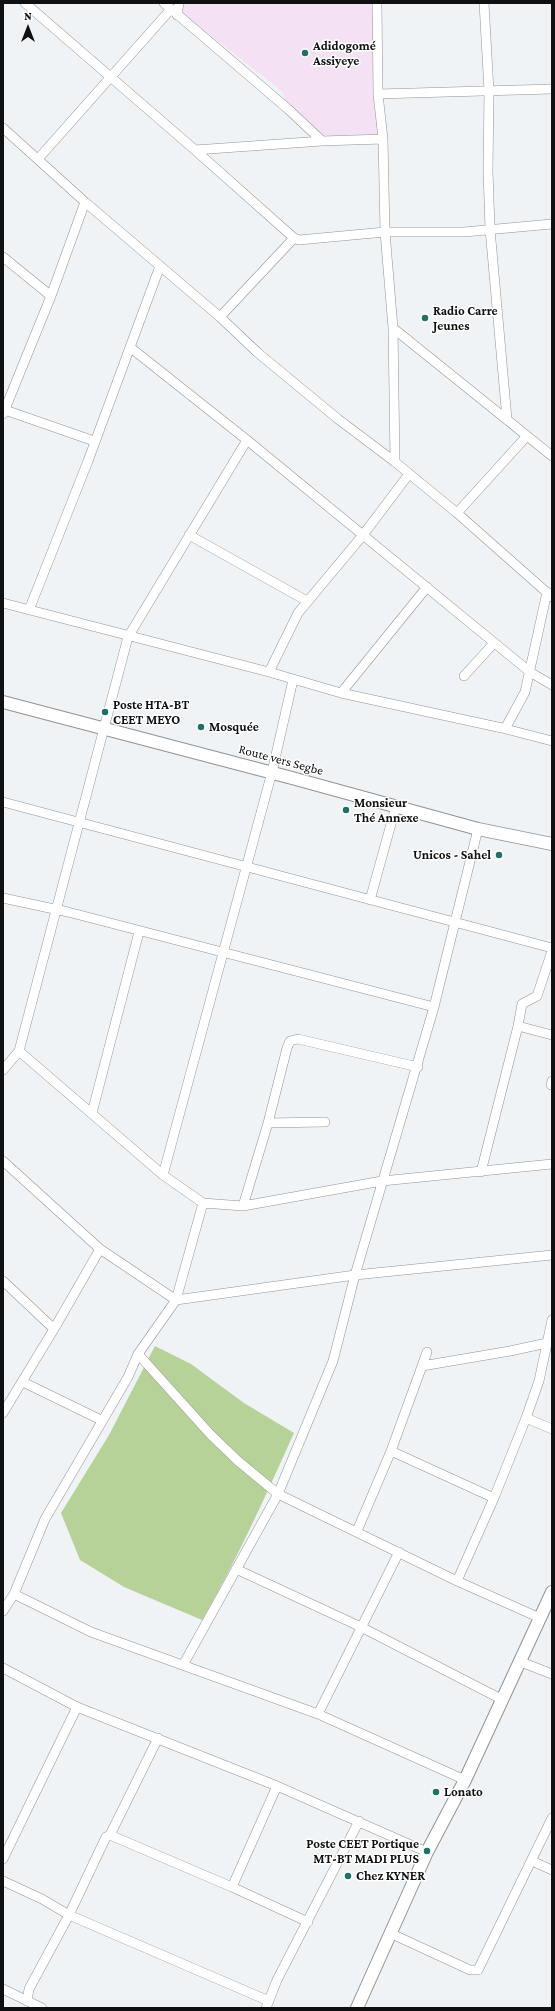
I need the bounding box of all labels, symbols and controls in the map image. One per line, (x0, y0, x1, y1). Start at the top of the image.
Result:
north arrow (8, 8, 48, 48)
text: N (24, 10, 32, 22)
place label: Adidogomé Assiyeye (313, 38, 376, 69)
marker: Adidogomé Assiyeye (300, 48, 310, 58)
place label: Radio Carre Jeunes (433, 303, 498, 334)
marker: Radio Carre Jeunes (420, 313, 430, 323)
place label: Poste HTA-BT CEET MEYO (113, 697, 189, 728)
marker: Poste HTA-BT CEET MEYO (100, 707, 110, 717)
place label: Mosquée (209, 719, 259, 735)
marker: Mosquée (196, 722, 206, 732)
street label: Route vers Segbe (237, 741, 325, 779)
place label: Monsieur Thé Annexe (354, 795, 419, 826)
marker: Monsieur Thé Annexe (341, 805, 351, 815)
place label: Unicos - Sahel (413, 847, 491, 863)
marker: Unicos - Sahel (494, 850, 504, 860)
place label: Lonato (444, 1784, 483, 1800)
marker: Lonato (431, 1787, 441, 1797)
place label: Poste CEET Portique MT-BT MADI PLUS (306, 1836, 419, 1867)
marker: Poste CEET Portique MT-BT MADI PLUS (422, 1846, 432, 1856)
place label: Chez KYNER (356, 1868, 425, 1884)
marker: Chez KYNER (343, 1871, 353, 1881)

